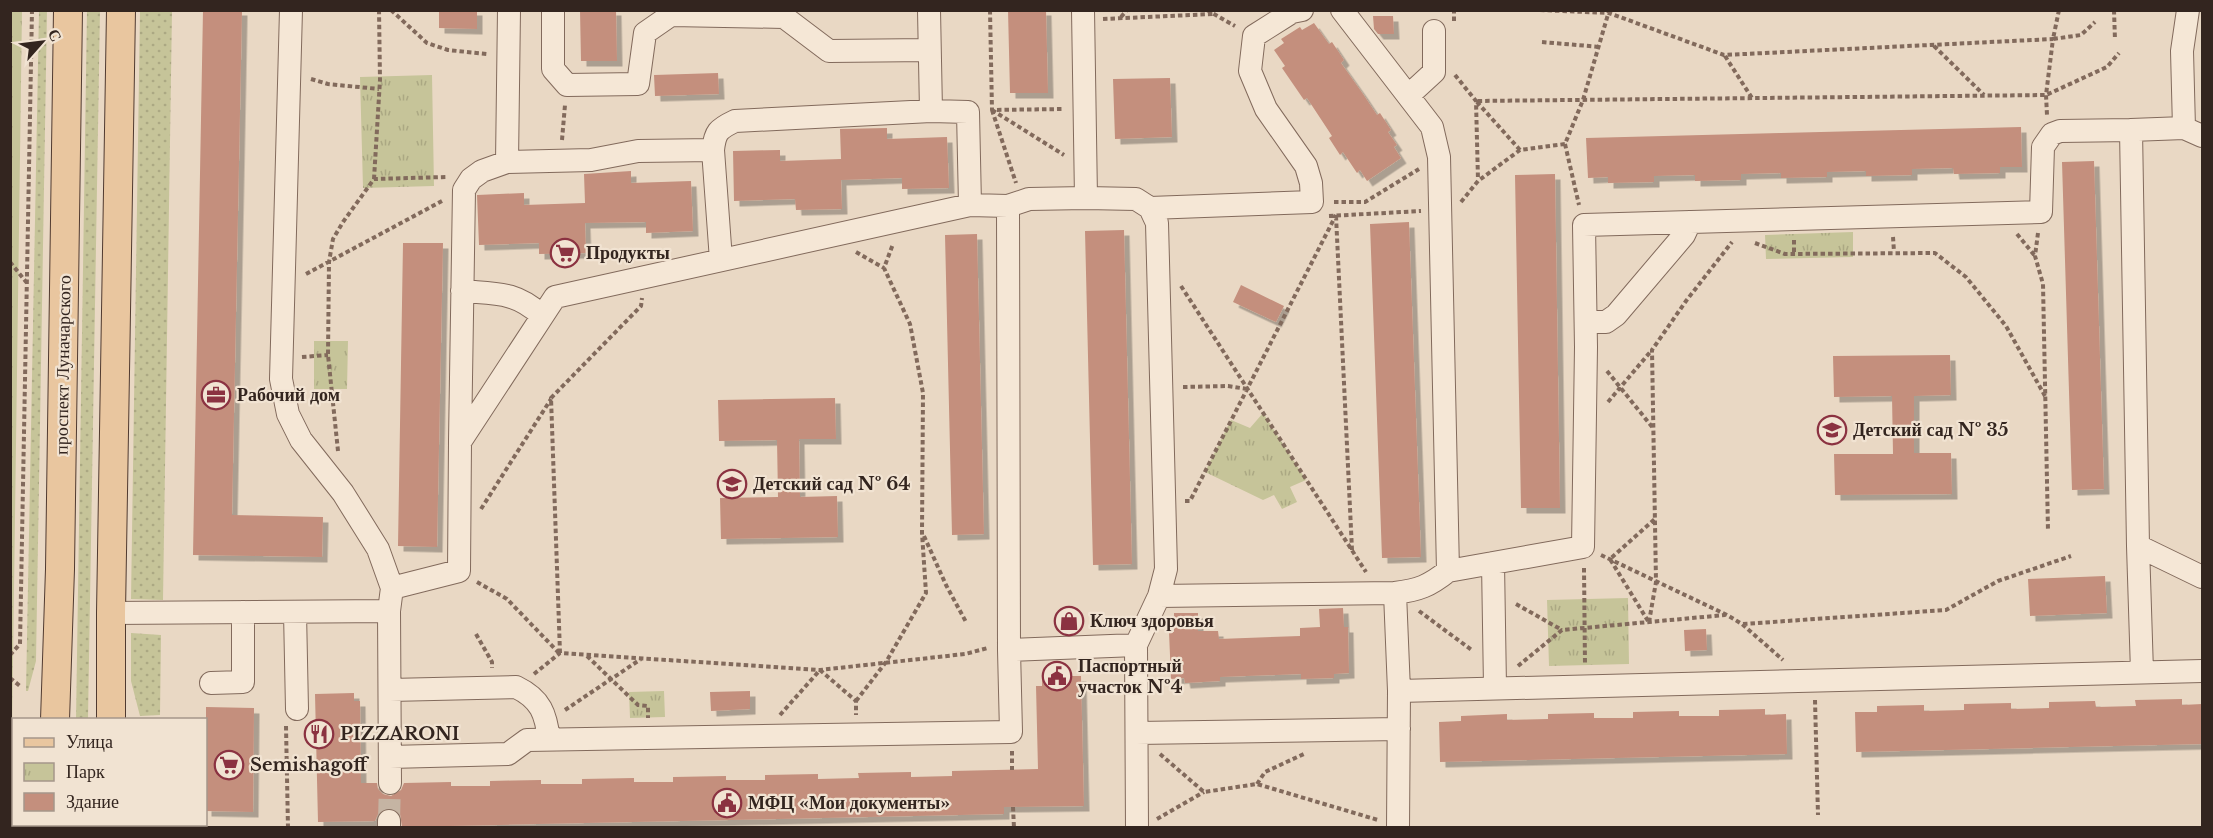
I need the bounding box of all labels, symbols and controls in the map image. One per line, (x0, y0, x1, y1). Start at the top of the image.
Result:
north arrow (12, 12, 72, 72)
text: С (44, 25, 67, 45)
supermarket icon: Продукты (549, 237, 581, 269)
place label: Продукты (586, 242, 670, 264)
street label: проспект Луначарского (50, 275, 76, 455)
office icon: Рабочий дом (200, 379, 232, 411)
place label: Рабочий дом (237, 384, 340, 406)
school or university icon: Детский сад № 35 (1816, 414, 1848, 446)
place label: Детский сад № 35 (1853, 419, 2008, 441)
school or university icon: Детский сад № 64 (716, 468, 748, 500)
place label: Детский сад № 64 (753, 473, 910, 495)
shop icon: Ключ здоровья (1053, 605, 1085, 637)
place label: Ключ здоровья (1090, 610, 1214, 632)
place label: Паспортный участок №4 (1078, 655, 1183, 698)
public building icon: Паспортный участок №4 (1041, 660, 1073, 692)
legend (12, 718, 207, 826)
restaurant icon: PIZZARONI (303, 718, 335, 750)
place label: PIZZARONI (340, 723, 460, 745)
text: Улица (66, 731, 113, 753)
supermarket icon: Semishagoff (213, 749, 245, 781)
place label: Semishagoff (250, 754, 369, 776)
text: Парк (66, 761, 105, 783)
public building icon: МФЦ «Мои документы» (711, 787, 743, 819)
text: Здание (66, 791, 119, 813)
place label: МФЦ «Мои документы» (748, 792, 950, 814)

